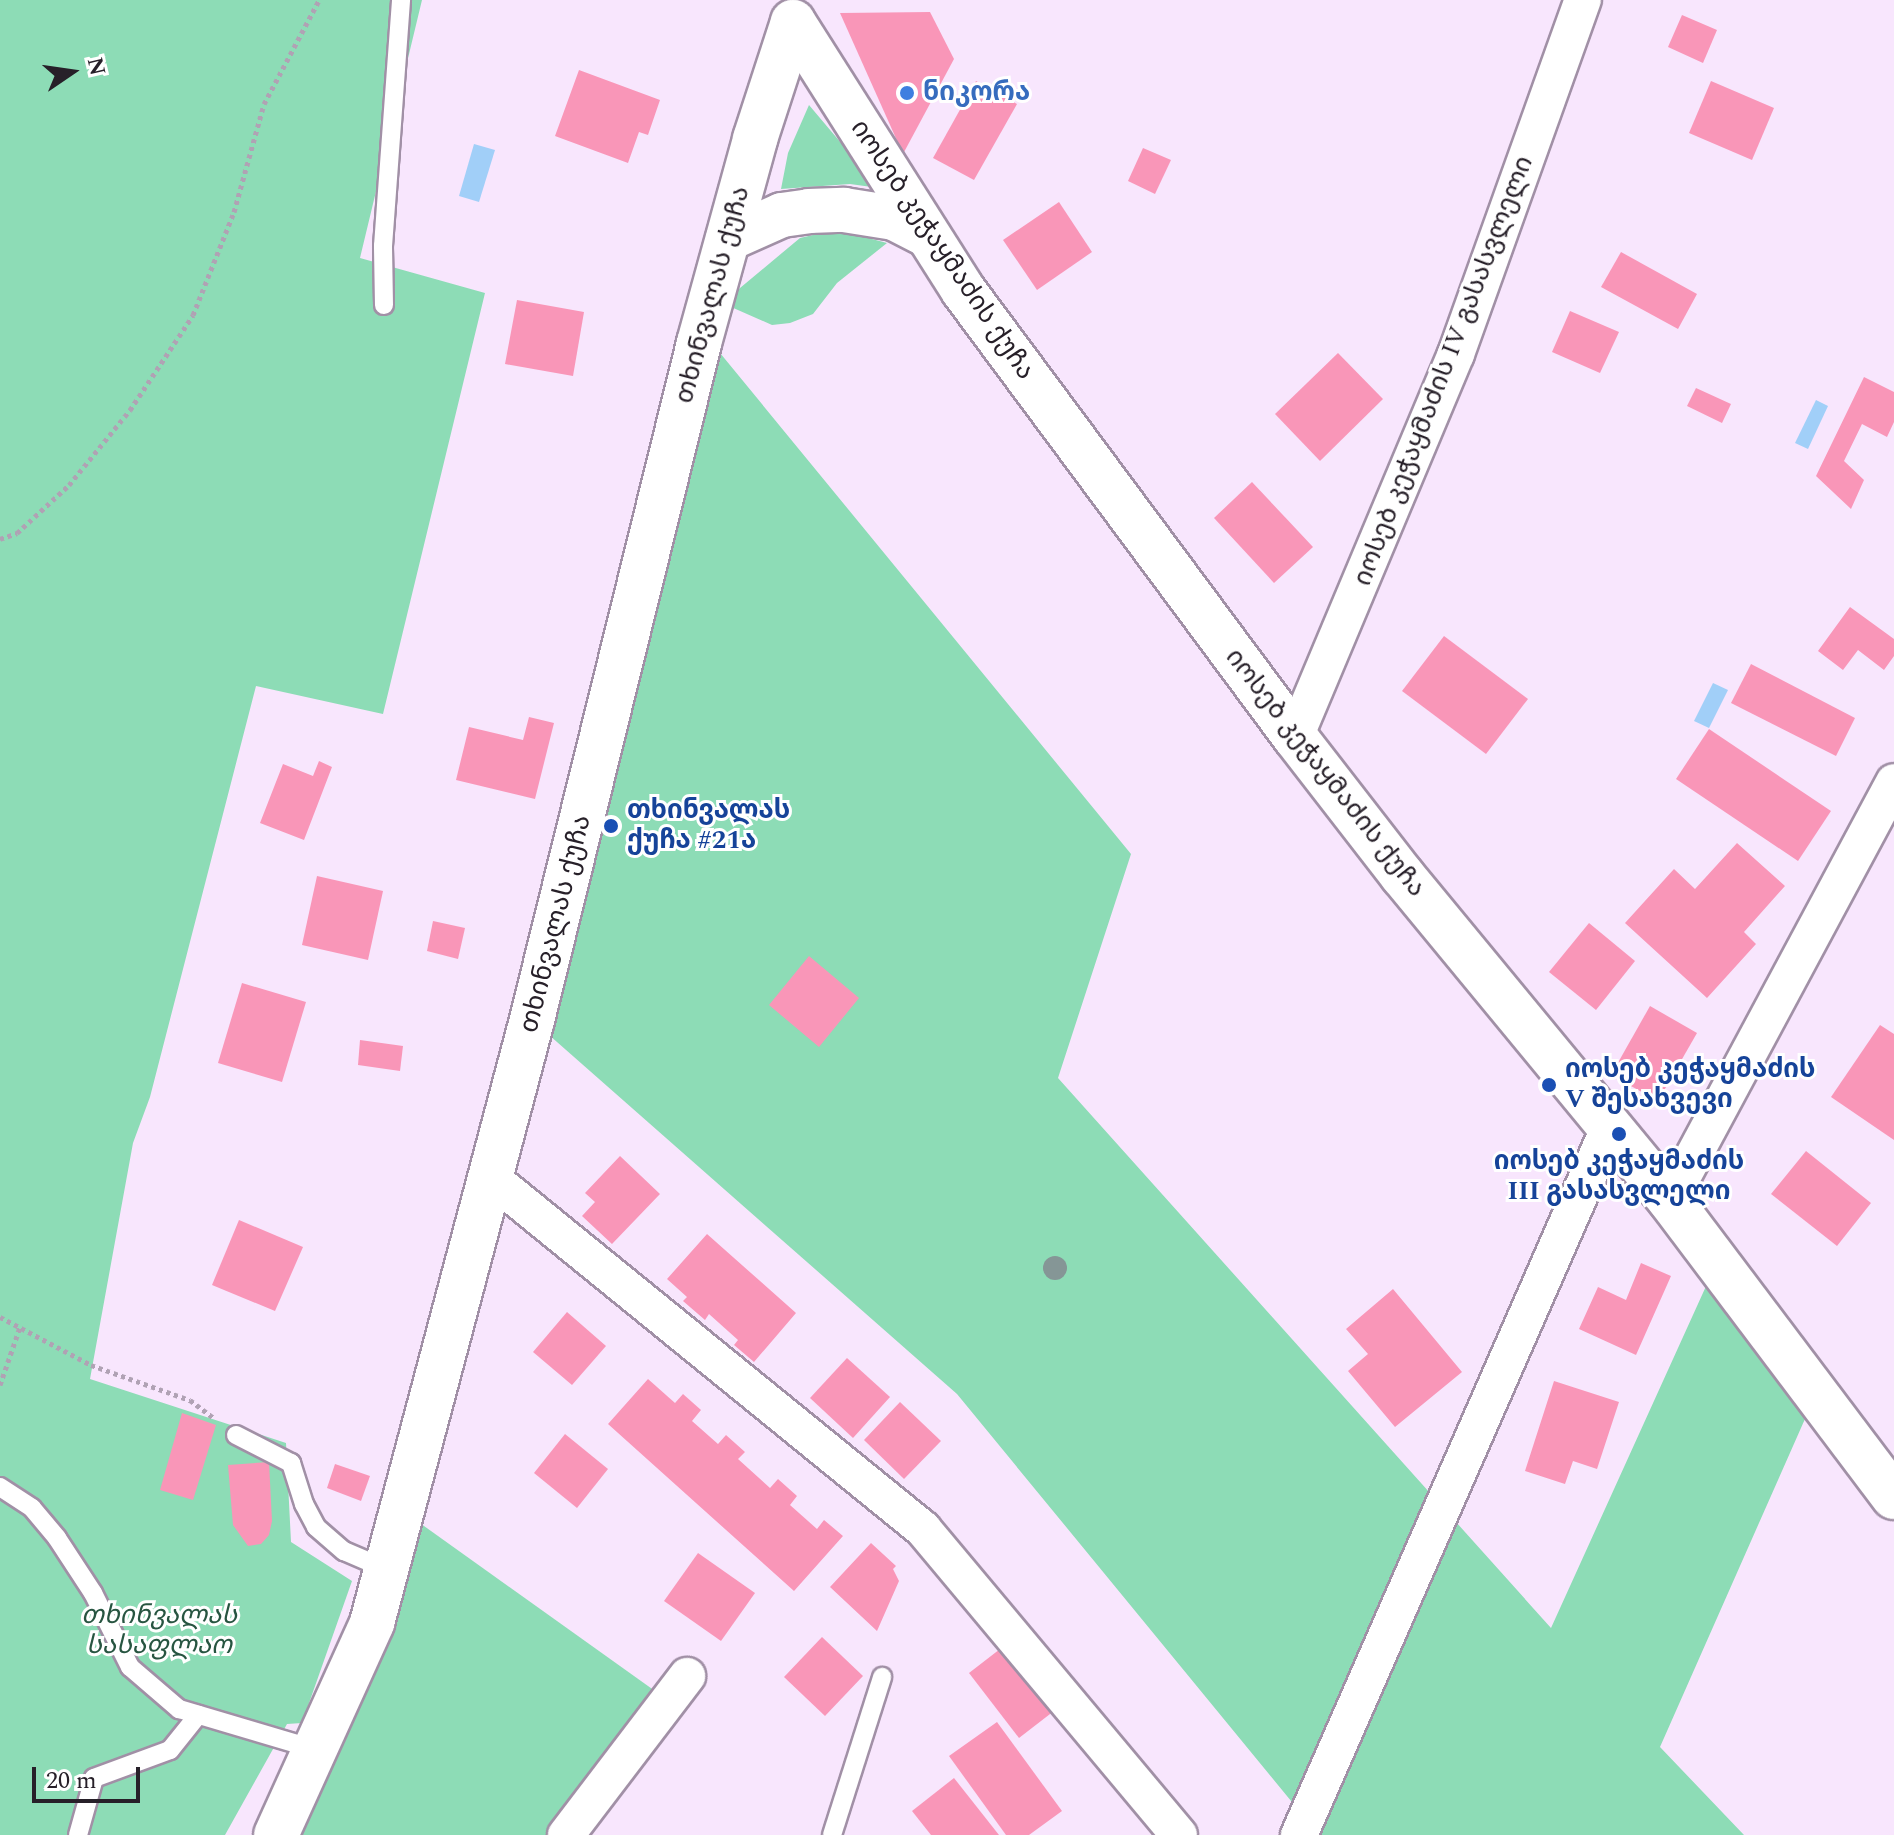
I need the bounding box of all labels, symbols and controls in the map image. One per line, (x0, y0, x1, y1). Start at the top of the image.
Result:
north arrow (32, 32, 112, 112)
text: N (78, 54, 114, 79)
place label: ნიკორა (923, 77, 1030, 109)
marker: ნიკორა (898, 84, 916, 102)
street label: იოსებ კეჭაყმაძის ქუჩა (843, 114, 1041, 386)
street label: იოსებ კეჭაყმაძის IV გასასვლელი (1347, 152, 1541, 590)
street label: თხინვალას ქუჩა (669, 183, 757, 407)
street label: იოსებ კეჭაყმაძის ქუჩა (1218, 643, 1432, 903)
place label: თხინვალას ქუჩა #21ა (627, 795, 790, 856)
street label: თხინვალას ქუჩა (514, 812, 598, 1036)
marker: თხინვალას ქუჩა #21ა (602, 817, 620, 835)
place label: იოსებ კეჭაყმაძის V შესახვევი (1565, 1054, 1815, 1116)
marker: იოსებ კეჭაყმაძის V შესახვევი (1540, 1076, 1558, 1094)
marker: იოსებ კეჭაყმაძის III გასასვლელი (1610, 1125, 1628, 1143)
place label: იოსებ კეჭაყმაძის III გასასვლელი (1494, 1146, 1744, 1208)
park label: თხინვალას სასაფლაო (81, 1600, 237, 1662)
scale bar (36, 1751, 144, 1801)
text: 20 m (46, 1763, 97, 1799)

